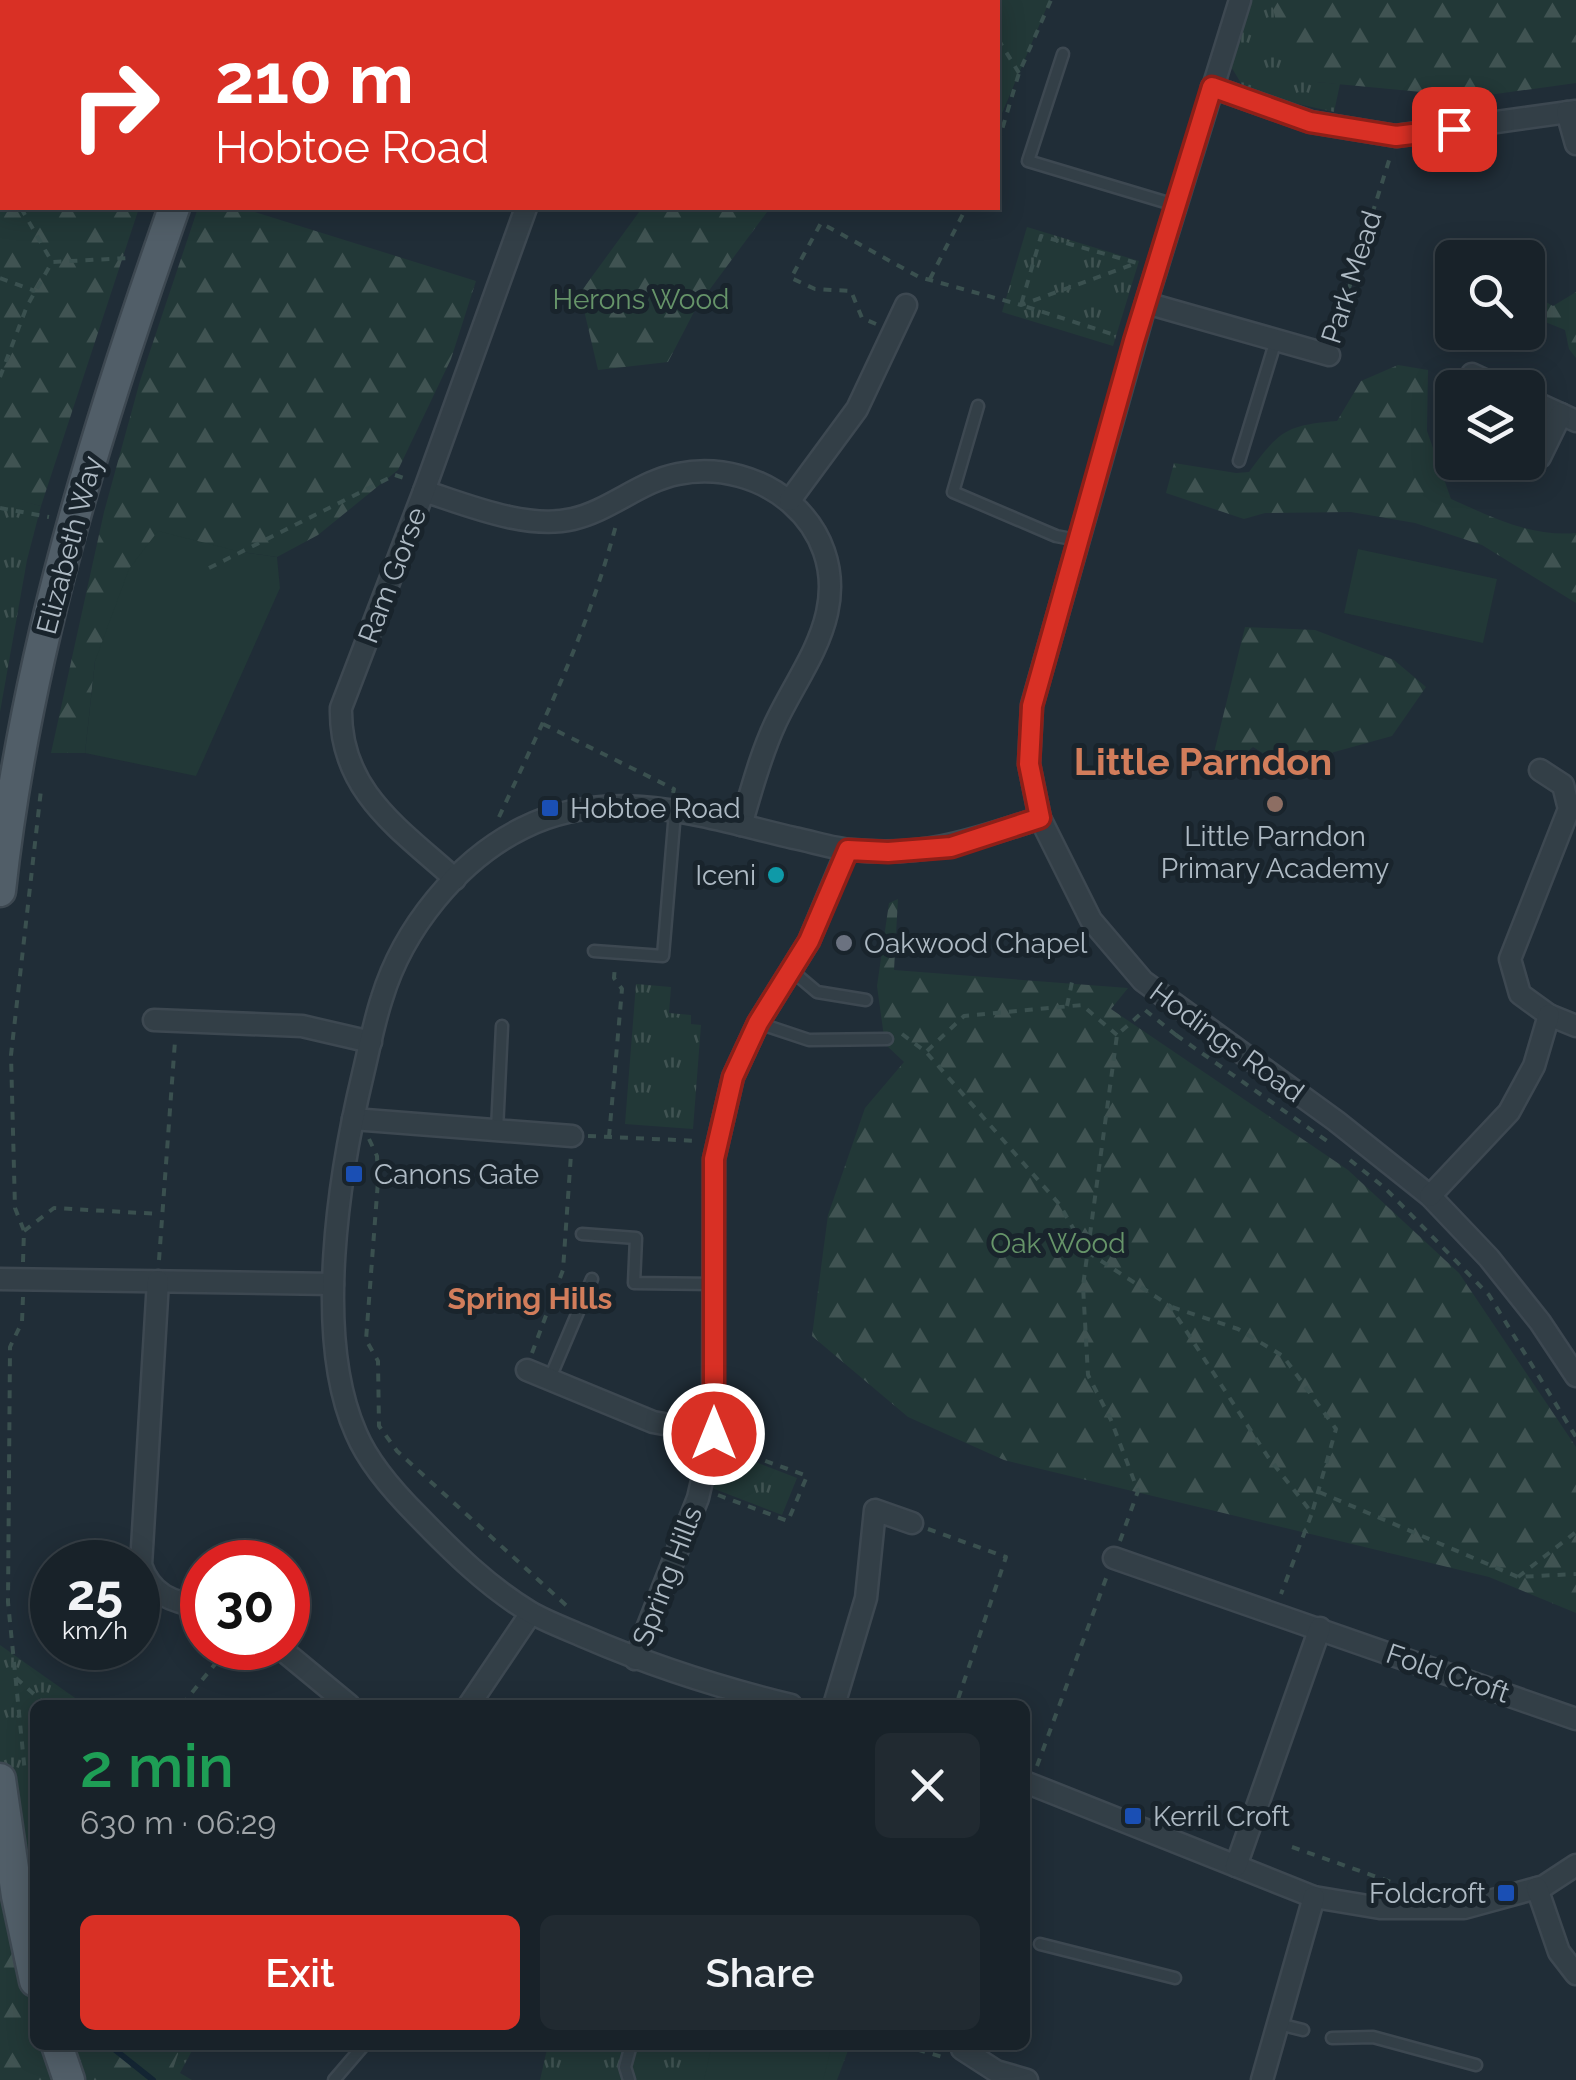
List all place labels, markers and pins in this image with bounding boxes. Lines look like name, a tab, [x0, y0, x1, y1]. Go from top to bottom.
pin	[1412, 87, 1497, 172]
place label: Hobtoe Road	[570, 792, 741, 825]
marker: Little Parndon Primary Academy	[1264, 793, 1286, 815]
marker: Hobtoe Road	[539, 797, 561, 819]
place label: Little Parndon Primary Academy	[1161, 820, 1389, 885]
place label: Iceni	[695, 859, 756, 892]
marker: Iceni	[765, 864, 787, 886]
place label: Oakwood Chapel	[864, 927, 1088, 960]
marker: Oakwood Chapel	[833, 932, 855, 954]
place label: Canons Gate	[374, 1158, 539, 1191]
marker: Canons Gate	[343, 1163, 365, 1185]
place label: Kerril Croft	[1153, 1800, 1290, 1833]
marker: Kerril Croft	[1122, 1805, 1144, 1827]
place label: Foldcroft	[1369, 1877, 1487, 1910]
marker: Foldcroft	[1495, 1882, 1517, 1904]

